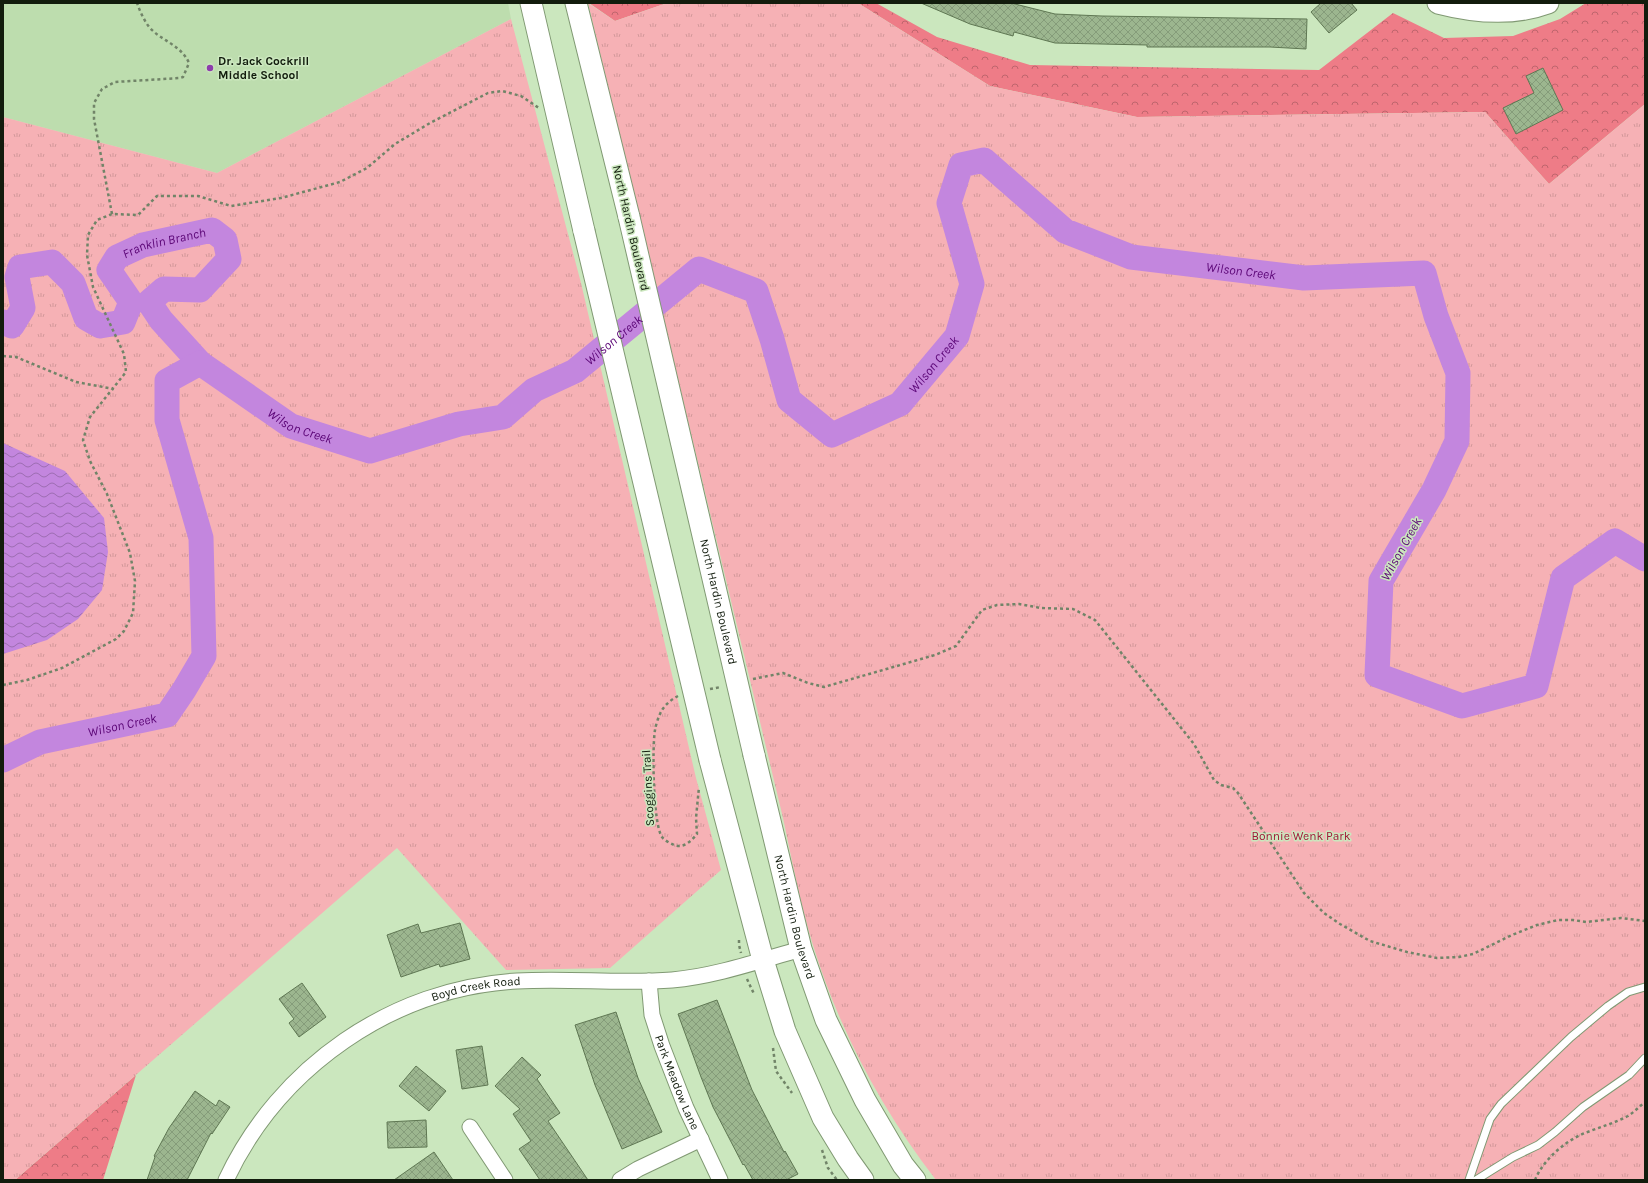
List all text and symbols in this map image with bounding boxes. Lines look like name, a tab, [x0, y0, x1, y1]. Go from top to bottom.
place label: Dr. Jack Cockrill Middle School	[218, 54, 309, 82]
marker: Dr. Jack Cockrill Middle School	[205, 63, 215, 73]
street label: North Hardin Boulevard	[610, 164, 652, 292]
water label: Franklin Branch	[120, 224, 207, 261]
water label: Wilson Creek	[1205, 259, 1277, 282]
water label: Wilson Creek	[581, 311, 645, 368]
water label: Wilson Creek	[905, 332, 962, 396]
water label: Wilson Creek	[265, 405, 335, 446]
water label: Wilson Creek	[1377, 514, 1425, 583]
street label: North Hardin Boulevard	[697, 538, 740, 666]
water label: Wilson Creek	[86, 710, 158, 739]
street label: Scoggins Trail	[639, 749, 657, 827]
park label: Bonnie Wenk Park	[1252, 829, 1351, 843]
street label: North Hardin Boulevard	[771, 853, 818, 981]
street label: Boyd Creek Road	[429, 974, 521, 1004]
street label: Park Meadow Lane	[652, 1033, 702, 1132]

